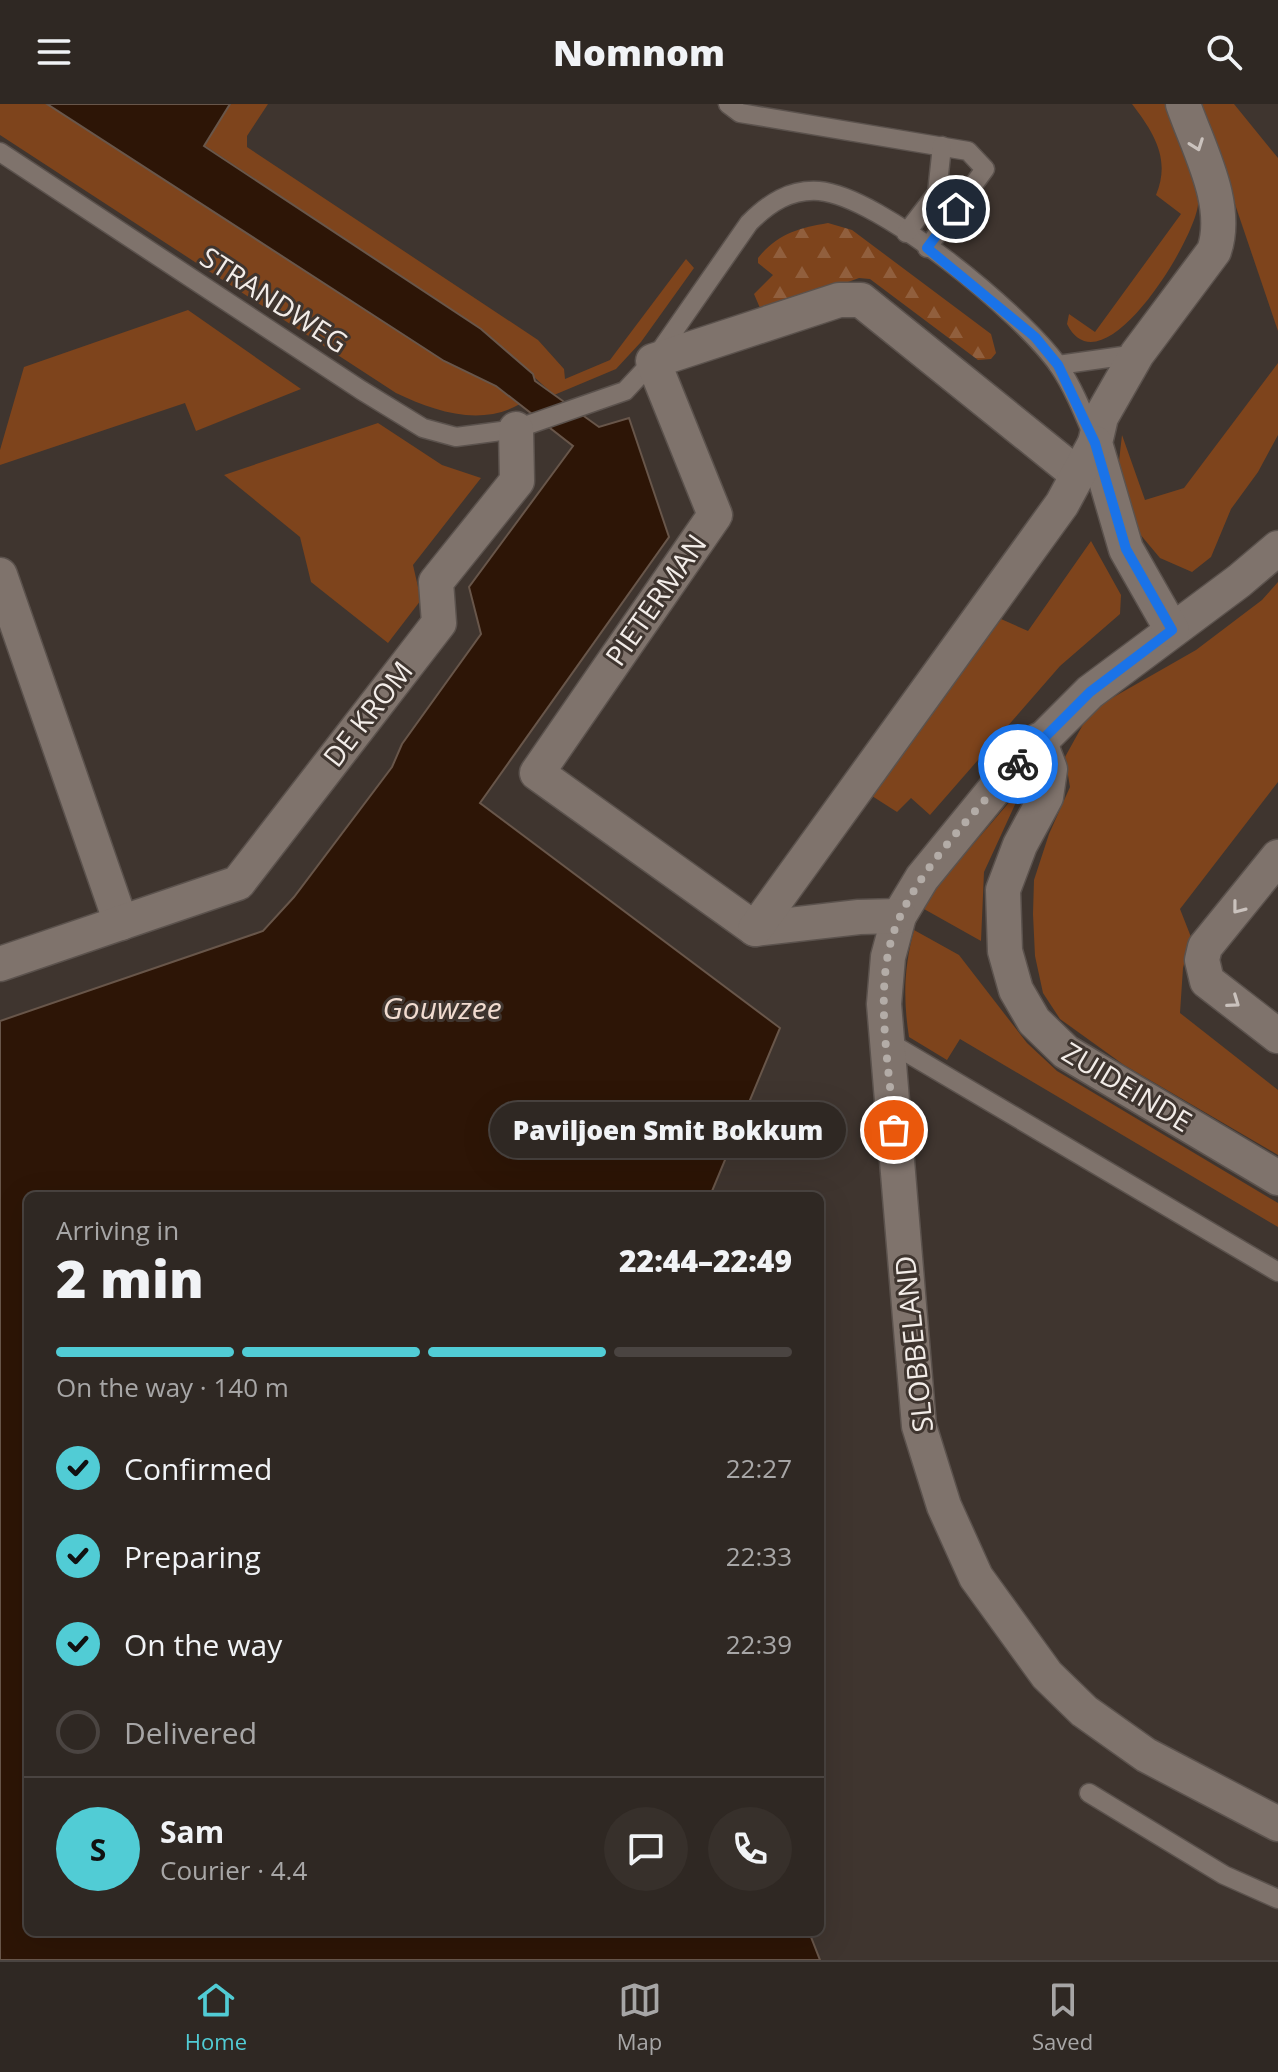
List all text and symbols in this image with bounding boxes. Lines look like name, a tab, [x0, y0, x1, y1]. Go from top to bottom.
text: Nomnom	[553, 28, 725, 77]
icon: menu	[32, 30, 76, 74]
icon: search	[1202, 30, 1246, 74]
one-way arrow	[1188, 138, 1204, 152]
pin	[922, 175, 990, 243]
icon: home	[934, 187, 978, 231]
street label: STRANDWEG	[193, 237, 356, 361]
street label: PIETERMAN	[596, 526, 714, 673]
street label: DE KROM	[314, 653, 421, 774]
courier	[978, 724, 1058, 804]
icon: bike	[996, 742, 1040, 786]
one-way arrow	[1233, 899, 1248, 913]
water label: Gouwzee	[382, 987, 502, 1028]
one-way arrow	[1225, 992, 1239, 1007]
street label: ZUIDEINDE	[1056, 1033, 1199, 1140]
pin	[860, 1096, 928, 1164]
callout: Paviljoen Smit Bokkum	[490, 1102, 846, 1158]
icon: bag	[872, 1108, 916, 1152]
text: Paviljoen Smit Bokkum	[513, 1112, 823, 1148]
text: Arriving in	[56, 1212, 179, 1248]
text: 22:44–22:49	[619, 1240, 792, 1281]
text: 2 min	[56, 1242, 204, 1313]
street label: SLOBBELAND	[885, 1254, 941, 1434]
text: On the way · 140 m	[56, 1369, 289, 1405]
icon: check	[56, 1446, 100, 1490]
text: Confirmed	[124, 1448, 272, 1489]
text: 22:27	[726, 1450, 792, 1486]
icon: check	[56, 1534, 100, 1578]
text: Preparing	[124, 1536, 261, 1577]
text: 22:33	[726, 1538, 792, 1574]
icon: check	[56, 1622, 100, 1666]
text: On the way	[124, 1624, 282, 1665]
text: 22:39	[726, 1626, 792, 1662]
text: Delivered	[124, 1712, 257, 1753]
button: chat	[604, 1807, 688, 1891]
button: phone	[708, 1807, 792, 1891]
text: Sam	[160, 1811, 224, 1852]
text: S	[90, 1829, 106, 1870]
text: Courier · 4.4	[160, 1852, 307, 1888]
tab: Home	[185, 1978, 247, 2056]
tab: Map	[617, 1978, 662, 2056]
tab: Saved	[1032, 1978, 1093, 2056]

